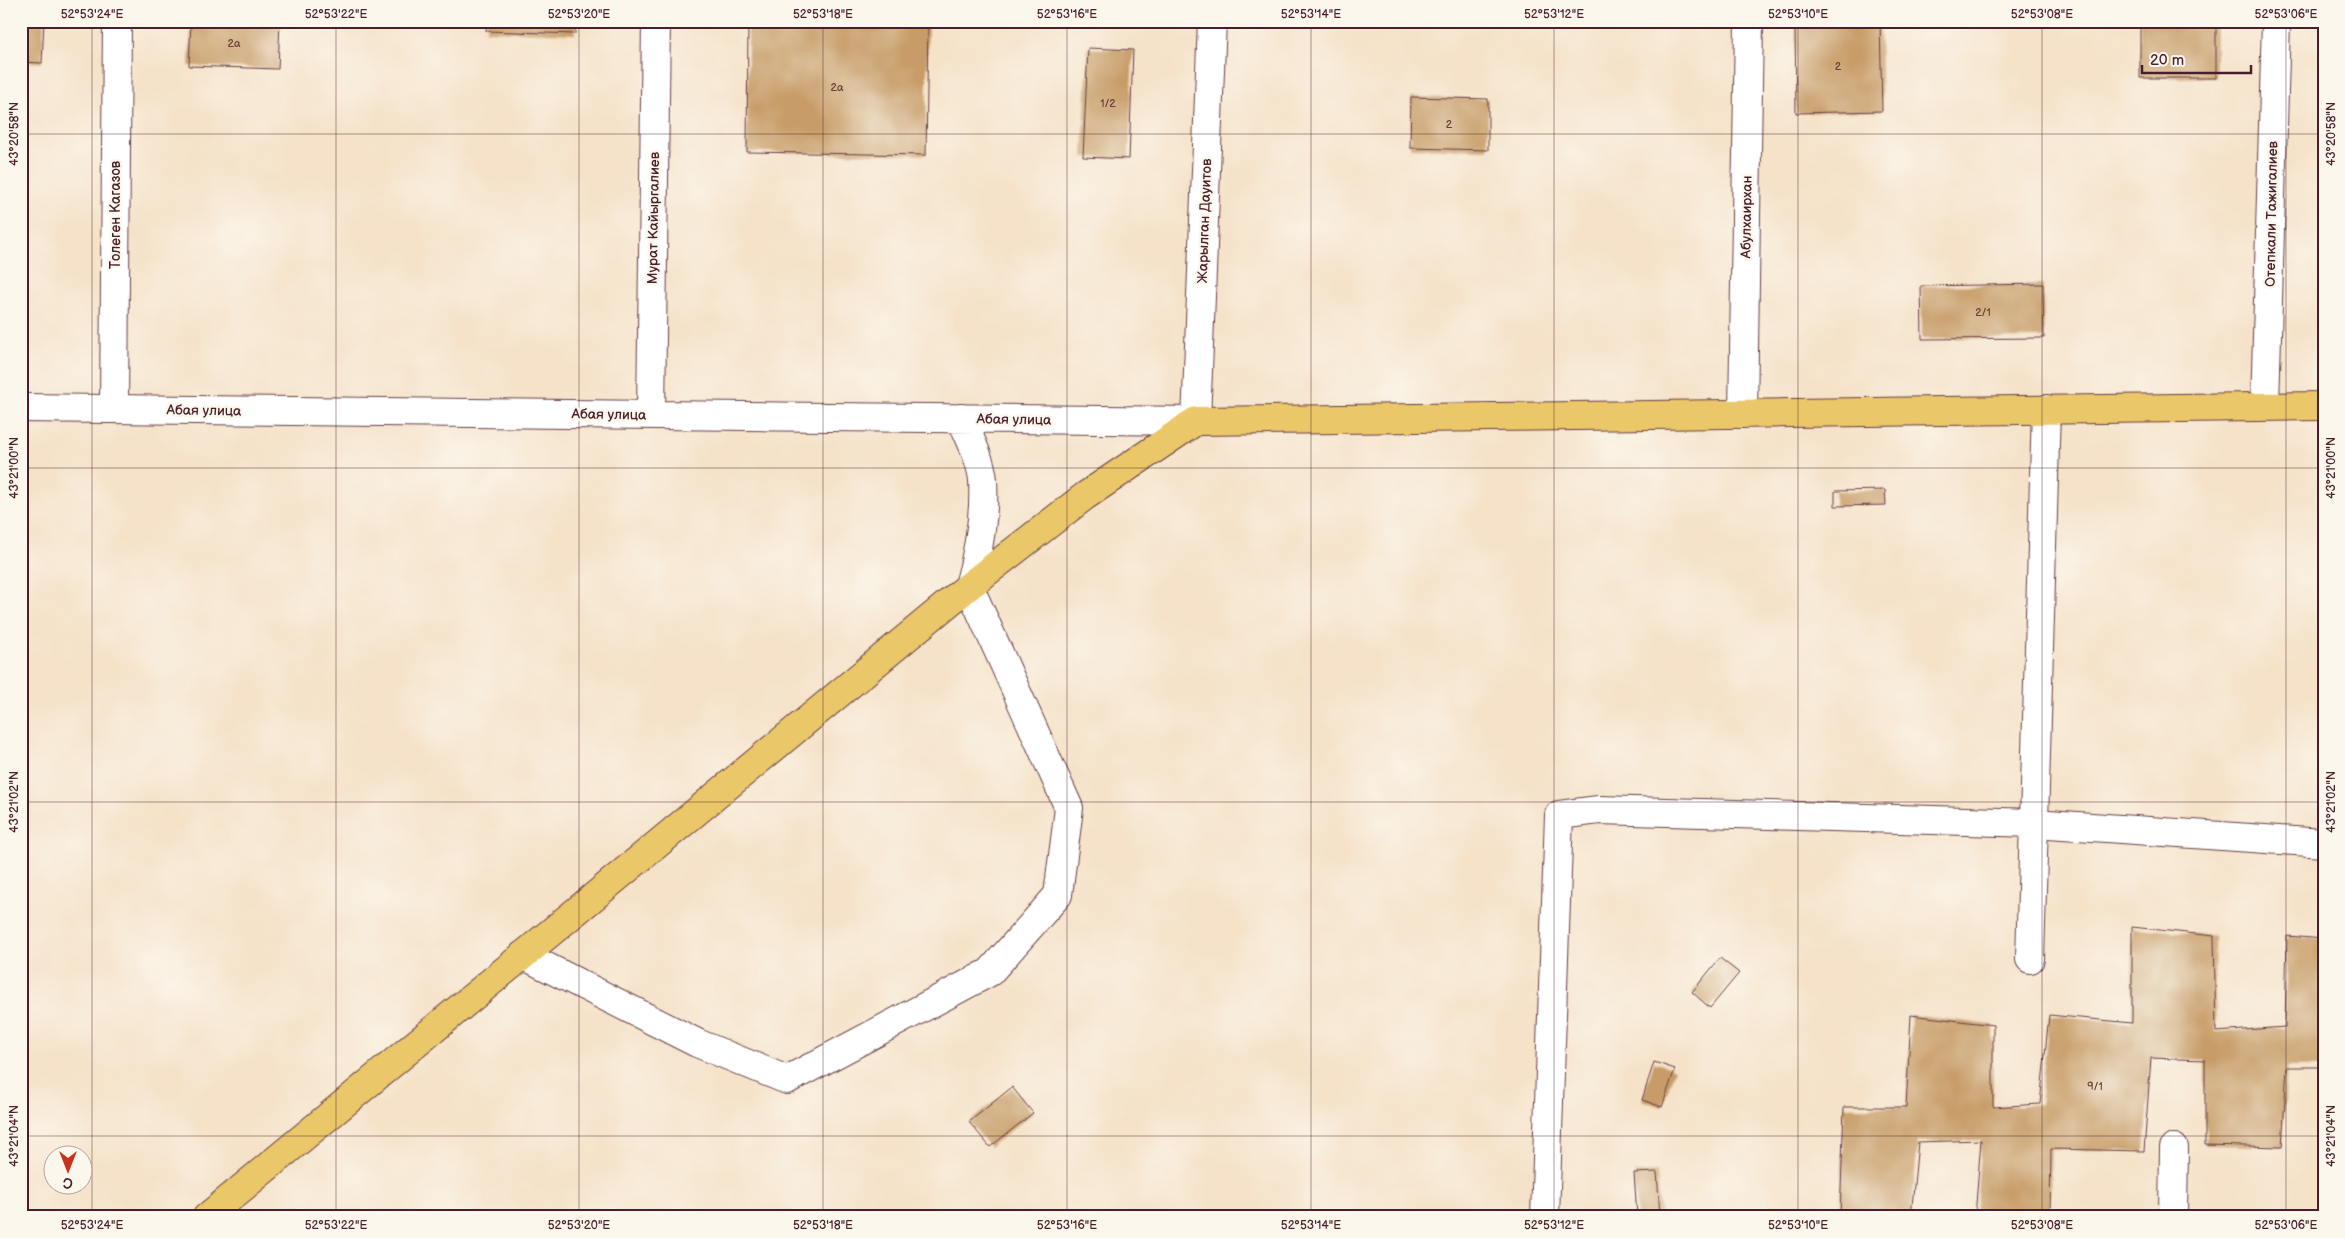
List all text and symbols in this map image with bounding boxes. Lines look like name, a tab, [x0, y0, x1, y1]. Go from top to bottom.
text: 52°53'24"E	[61, 7, 123, 22]
text: 52°53'22"E	[305, 7, 367, 22]
text: 52°53'20"E	[548, 7, 610, 22]
text: 52°53'18"E	[793, 7, 853, 22]
text: 52°53'16"E	[1037, 7, 1097, 22]
text: 52°53'14"E	[1281, 7, 1341, 22]
text: 52°53'12"E	[1524, 7, 1584, 22]
text: 52°53'10"E	[1768, 7, 1828, 22]
text: 52°53'08"E	[2011, 7, 2073, 22]
text: 52°53'06"E	[2255, 7, 2317, 22]
house number: 2а	[228, 37, 241, 50]
scale bar	[2142, 42, 2251, 74]
text: 20 m	[2150, 51, 2184, 70]
house number: 2	[1835, 60, 1842, 73]
house number: 2а	[831, 81, 844, 94]
house number: 1/2	[1100, 97, 1116, 110]
text: 43°20'58"N	[7, 102, 22, 166]
text: 43°20'58"N	[2324, 102, 2339, 166]
house number: 2	[1446, 118, 1453, 131]
street label: Отепкали Тажигалиев	[2262, 140, 2281, 287]
street label: Мурат Кайыргалиев	[644, 151, 663, 284]
street label: Жарылган Дауитов	[1194, 158, 1215, 284]
street label: Толеген Кагазов	[107, 160, 124, 269]
street label: Абулхаирхан	[1737, 175, 1756, 260]
house number: 2/1	[1975, 306, 1991, 319]
street label: Абая улица	[165, 401, 242, 420]
street label: Абая улица	[570, 405, 647, 424]
street label: Абая улица	[975, 410, 1052, 429]
text: 43°21'00"N	[7, 437, 22, 499]
text: 43°21'00"N	[2324, 437, 2339, 499]
text: 43°21'02"N	[7, 771, 22, 833]
text: 43°21'02"N	[2324, 771, 2339, 833]
house number: 9/1	[2087, 1080, 2103, 1093]
text: 43°21'04"N	[7, 1105, 22, 1167]
text: 43°21'04"N	[2324, 1105, 2339, 1167]
north arrow	[42, 1146, 92, 1196]
text: С	[63, 1174, 73, 1191]
text: 52°53'24"E	[61, 1218, 123, 1233]
text: 52°53'22"E	[305, 1218, 367, 1233]
text: 52°53'20"E	[548, 1218, 610, 1233]
text: 52°53'18"E	[793, 1218, 853, 1233]
text: 52°53'16"E	[1037, 1218, 1097, 1233]
text: 52°53'14"E	[1281, 1218, 1341, 1233]
text: 52°53'12"E	[1524, 1218, 1584, 1233]
text: 52°53'10"E	[1768, 1218, 1828, 1233]
text: 52°53'08"E	[2011, 1218, 2073, 1233]
text: 52°53'06"E	[2255, 1218, 2317, 1233]

